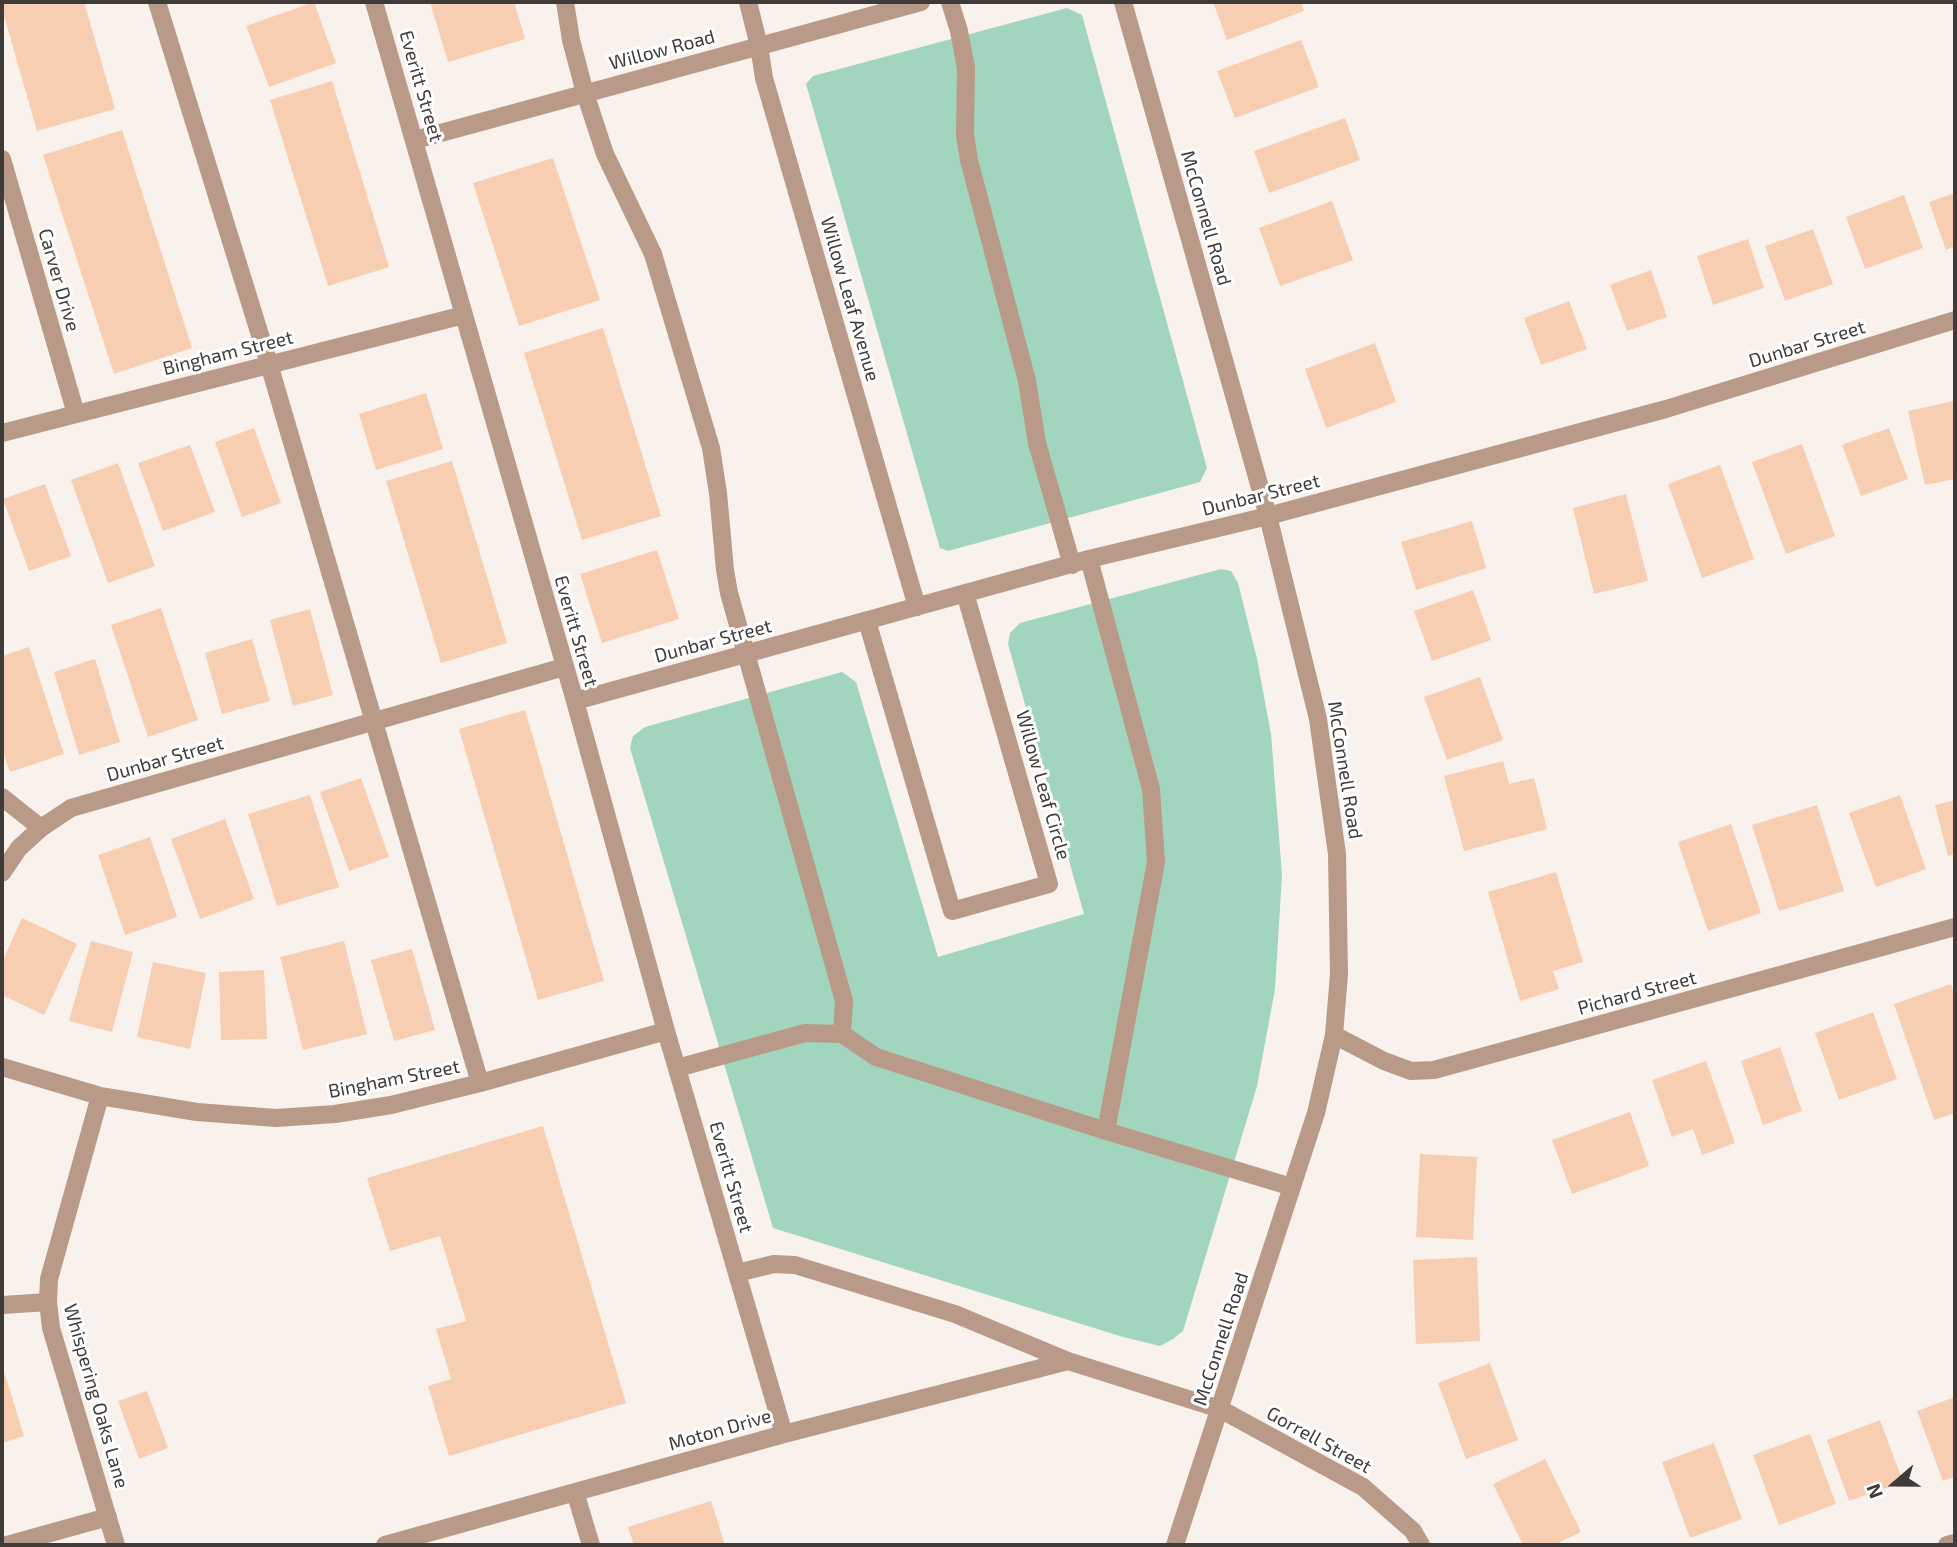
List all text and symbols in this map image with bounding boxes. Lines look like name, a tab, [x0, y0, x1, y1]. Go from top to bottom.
street label: Willow Road	[607, 25, 717, 75]
street label: Everitt Street	[394, 28, 448, 144]
street label: McConnell Road	[1176, 148, 1236, 288]
street label: Willow Leaf Avenue	[816, 214, 884, 384]
street label: Carver Drive	[33, 226, 85, 334]
street label: Dunbar Street	[1746, 315, 1868, 373]
street label: Bingham Street	[161, 326, 295, 380]
street label: Dunbar Street	[1200, 469, 1322, 521]
street label: Everitt Street	[549, 573, 603, 689]
street label: Dunbar Street	[652, 614, 774, 668]
street label: McConnell Road	[1323, 700, 1367, 840]
street label: Willow Leaf Circle	[1011, 708, 1075, 862]
street label: Dunbar Street	[104, 731, 226, 787]
street label: Pichard Street	[1575, 966, 1699, 1020]
street label: Bingham Street	[326, 1055, 462, 1103]
street label: Everitt Street	[704, 1119, 758, 1235]
street label: McConnell Road	[1189, 1269, 1253, 1409]
street label: Whispering Oaks Lane	[59, 1301, 133, 1491]
street label: Gorrell Street	[1263, 1402, 1375, 1478]
street label: Moton Drive	[666, 1404, 774, 1456]
north arrow	[1859, 1449, 1929, 1519]
text: N	[1861, 1481, 1887, 1502]

